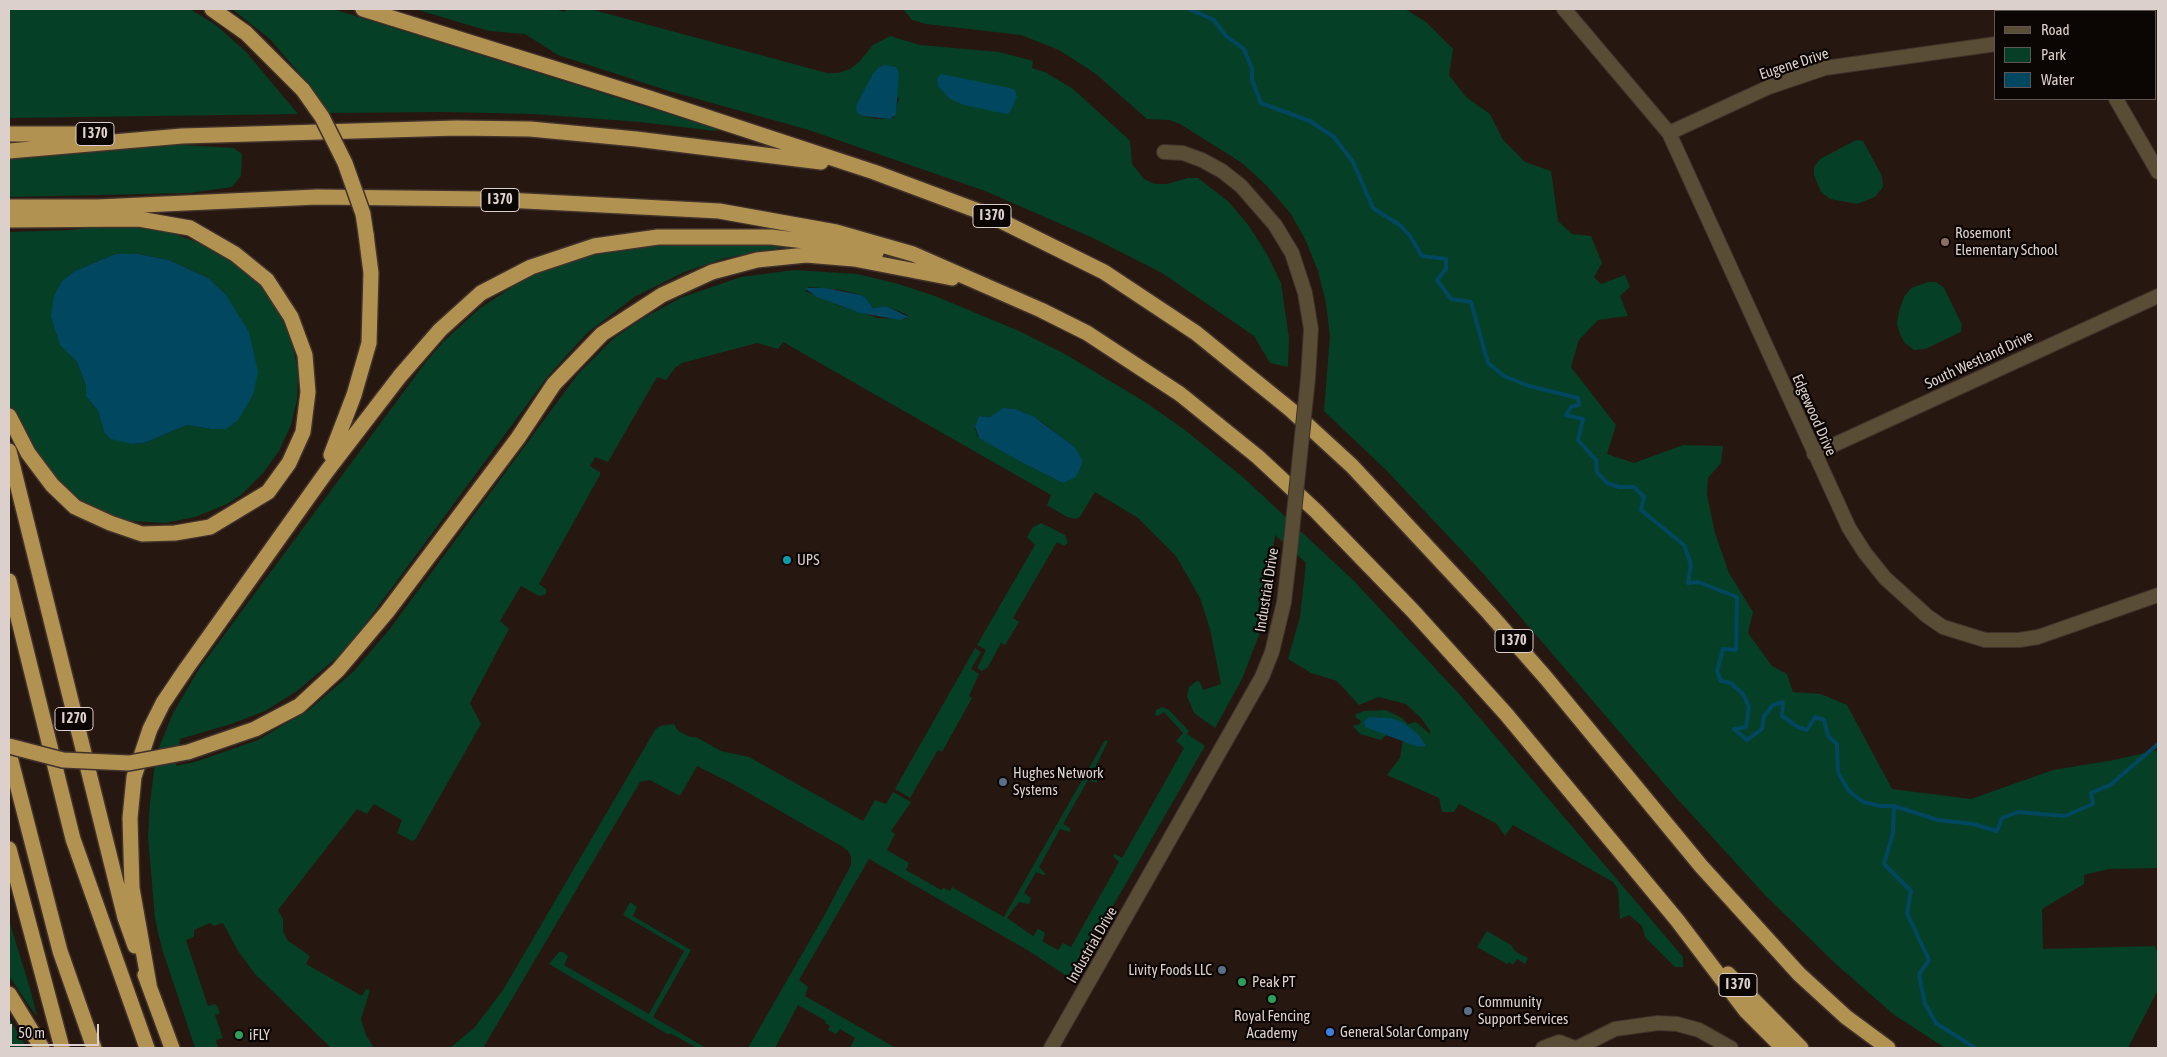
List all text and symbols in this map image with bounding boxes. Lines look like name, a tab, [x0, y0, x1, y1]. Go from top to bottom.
legend	[1994, 10, 2157, 100]
text: Road	[2041, 21, 2070, 38]
street label: Eugene Drive	[1757, 44, 1831, 84]
text: Park	[2041, 46, 2066, 63]
text: Water	[2041, 71, 2074, 88]
road number: I 370	[76, 122, 114, 146]
road number: I 370	[481, 188, 519, 212]
road number: I 370	[973, 205, 1011, 228]
place label: Rosemont Elementary School	[1955, 224, 2058, 259]
marker: Rosemont Elementary School	[1939, 236, 1951, 248]
street label: South Westland Drive	[1922, 327, 2036, 393]
street label: Edgewood Drive	[1788, 371, 1840, 459]
street label: Industrial Drive	[1251, 547, 1283, 633]
place label: UPS	[797, 551, 819, 569]
marker: UPS	[781, 554, 793, 566]
road number: I 370	[1495, 630, 1533, 652]
road number: I 270	[55, 708, 93, 731]
place label: Hughes Network Systems	[1013, 764, 1104, 799]
marker: Hughes Network Systems	[997, 776, 1009, 788]
street label: Industrial Drive	[1063, 904, 1121, 986]
place label: Livity Foods LLC	[1128, 961, 1212, 979]
marker: Livity Foods LLC	[1216, 964, 1228, 976]
place label: Peak PT	[1252, 973, 1296, 991]
road number: I 370	[1719, 974, 1757, 996]
marker: Peak PT	[1236, 976, 1248, 988]
marker: Royal Fencing Academy	[1266, 993, 1278, 1005]
place label: Community Support Services	[1478, 993, 1568, 1028]
marker: Community Support Services	[1462, 1005, 1474, 1017]
place label: Royal Fencing Academy	[1234, 1007, 1310, 1042]
scale bar	[12, 1014, 101, 1046]
place label: General Solar Company	[1340, 1023, 1469, 1041]
text: 50 m	[18, 1024, 45, 1041]
place label: iFLY	[249, 1026, 270, 1044]
marker: General Solar Company	[1324, 1026, 1336, 1038]
marker: iFLY	[233, 1029, 245, 1041]

